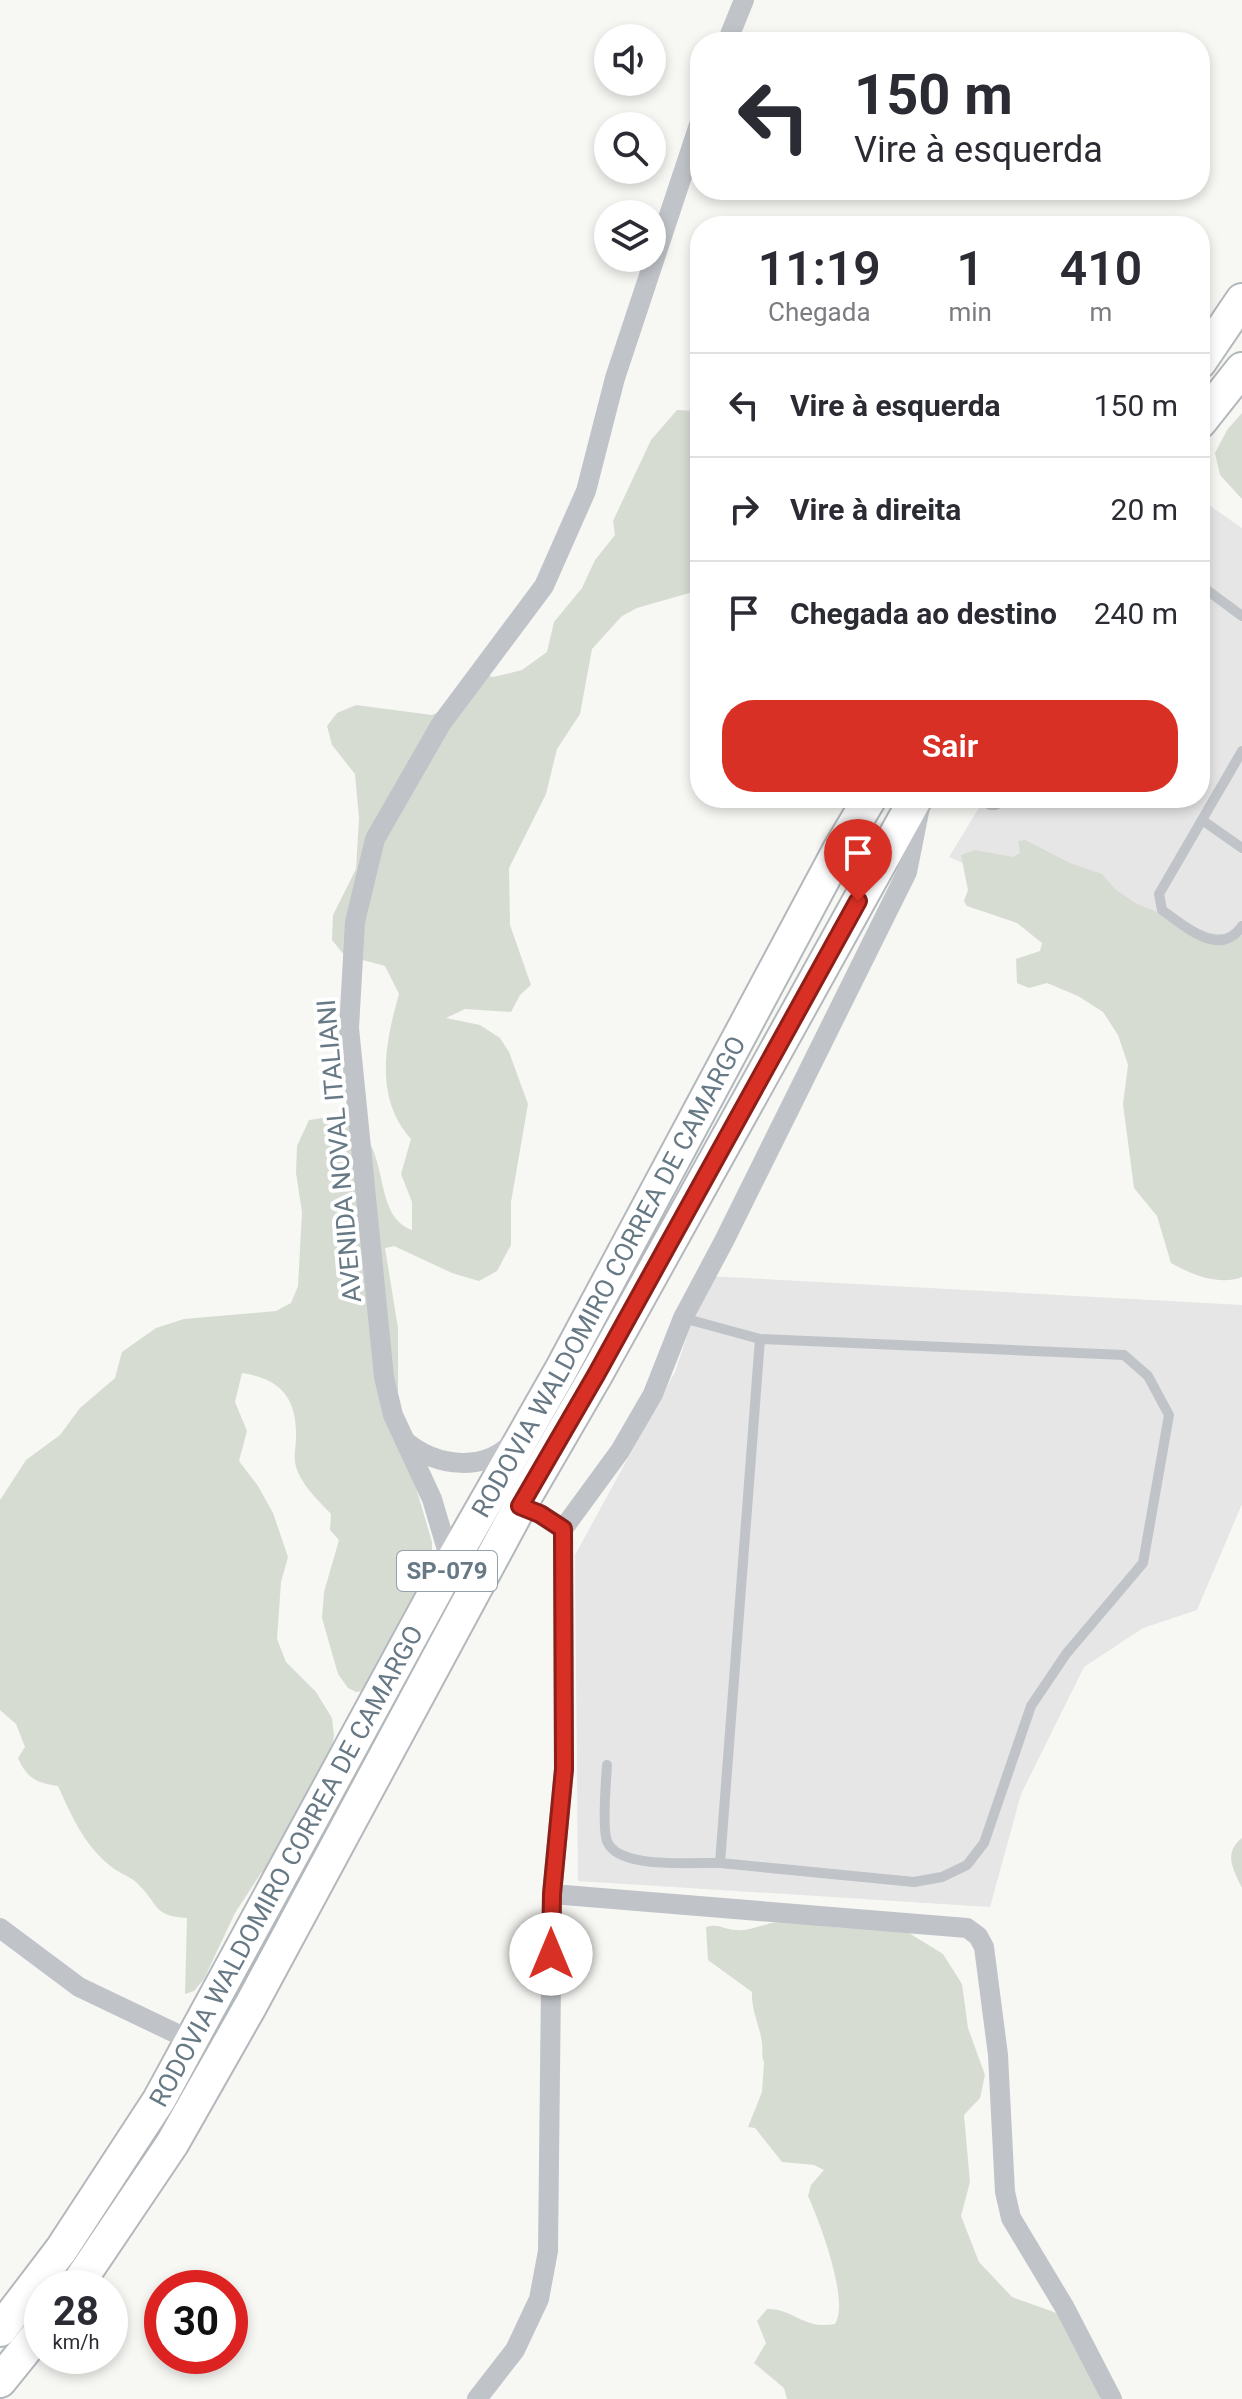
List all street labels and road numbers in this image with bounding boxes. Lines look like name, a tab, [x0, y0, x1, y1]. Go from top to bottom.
street label: AVENIDA NOVAL ITALIANI	[311, 998, 367, 1304]
street label: RODOVIA WALDOMIRO CORREA DE CAMARGO	[465, 1031, 752, 1522]
road number: SP-079	[397, 1551, 497, 1591]
street label: RODOVIA WALDOMIRO CORREA DE CAMARGO	[143, 1620, 429, 2112]

